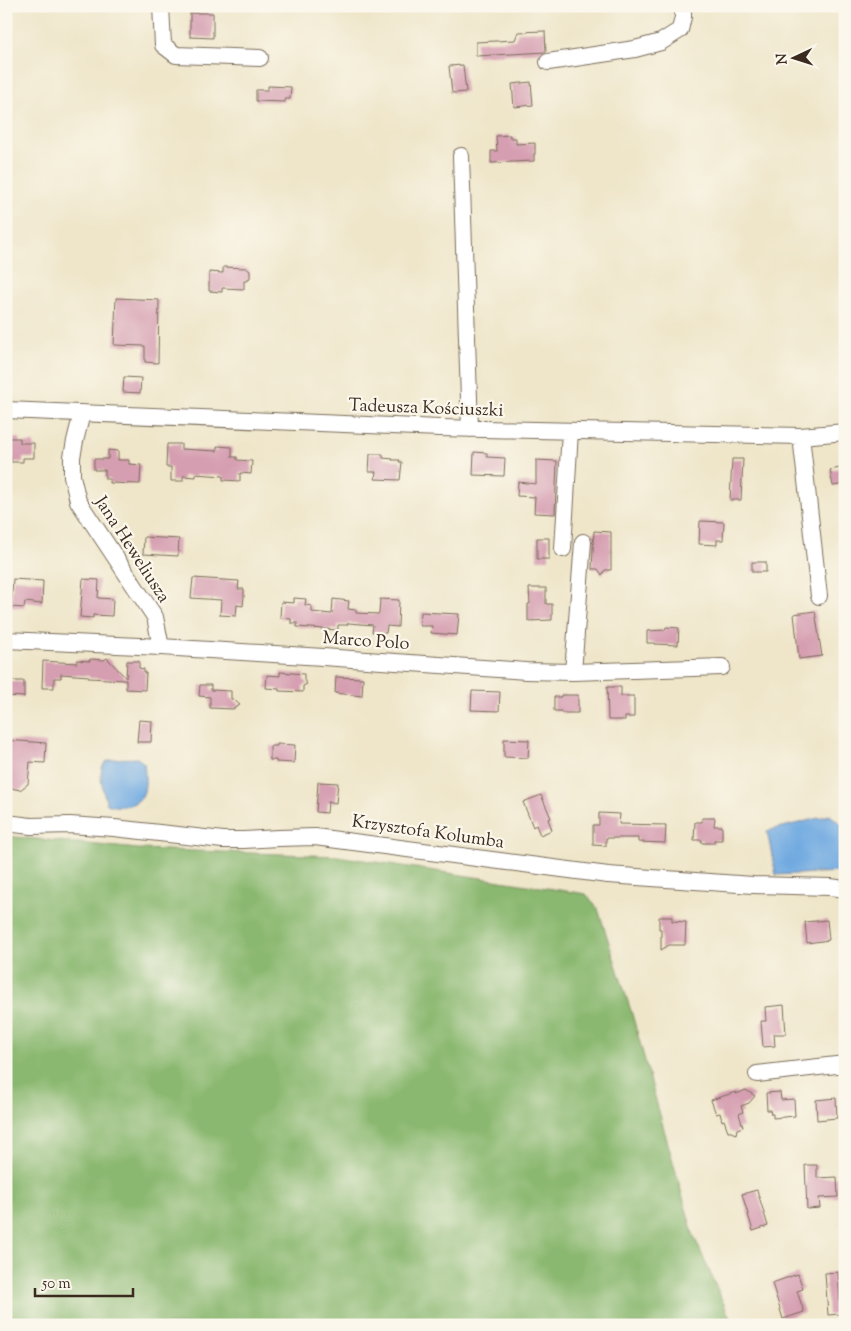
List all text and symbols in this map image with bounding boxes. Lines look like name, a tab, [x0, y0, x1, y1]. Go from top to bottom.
north arrow	[768, 32, 818, 82]
text: N	[773, 52, 793, 65]
street label: Tadeusza Kościuszki	[348, 393, 504, 425]
street label: Jana Heweliusza	[87, 491, 176, 609]
street label: Marco Polo	[322, 626, 410, 658]
street label: Krzysztofa Kolumba	[350, 809, 506, 857]
scale bar	[35, 1266, 132, 1298]
text: 50 m	[41, 1274, 71, 1295]

